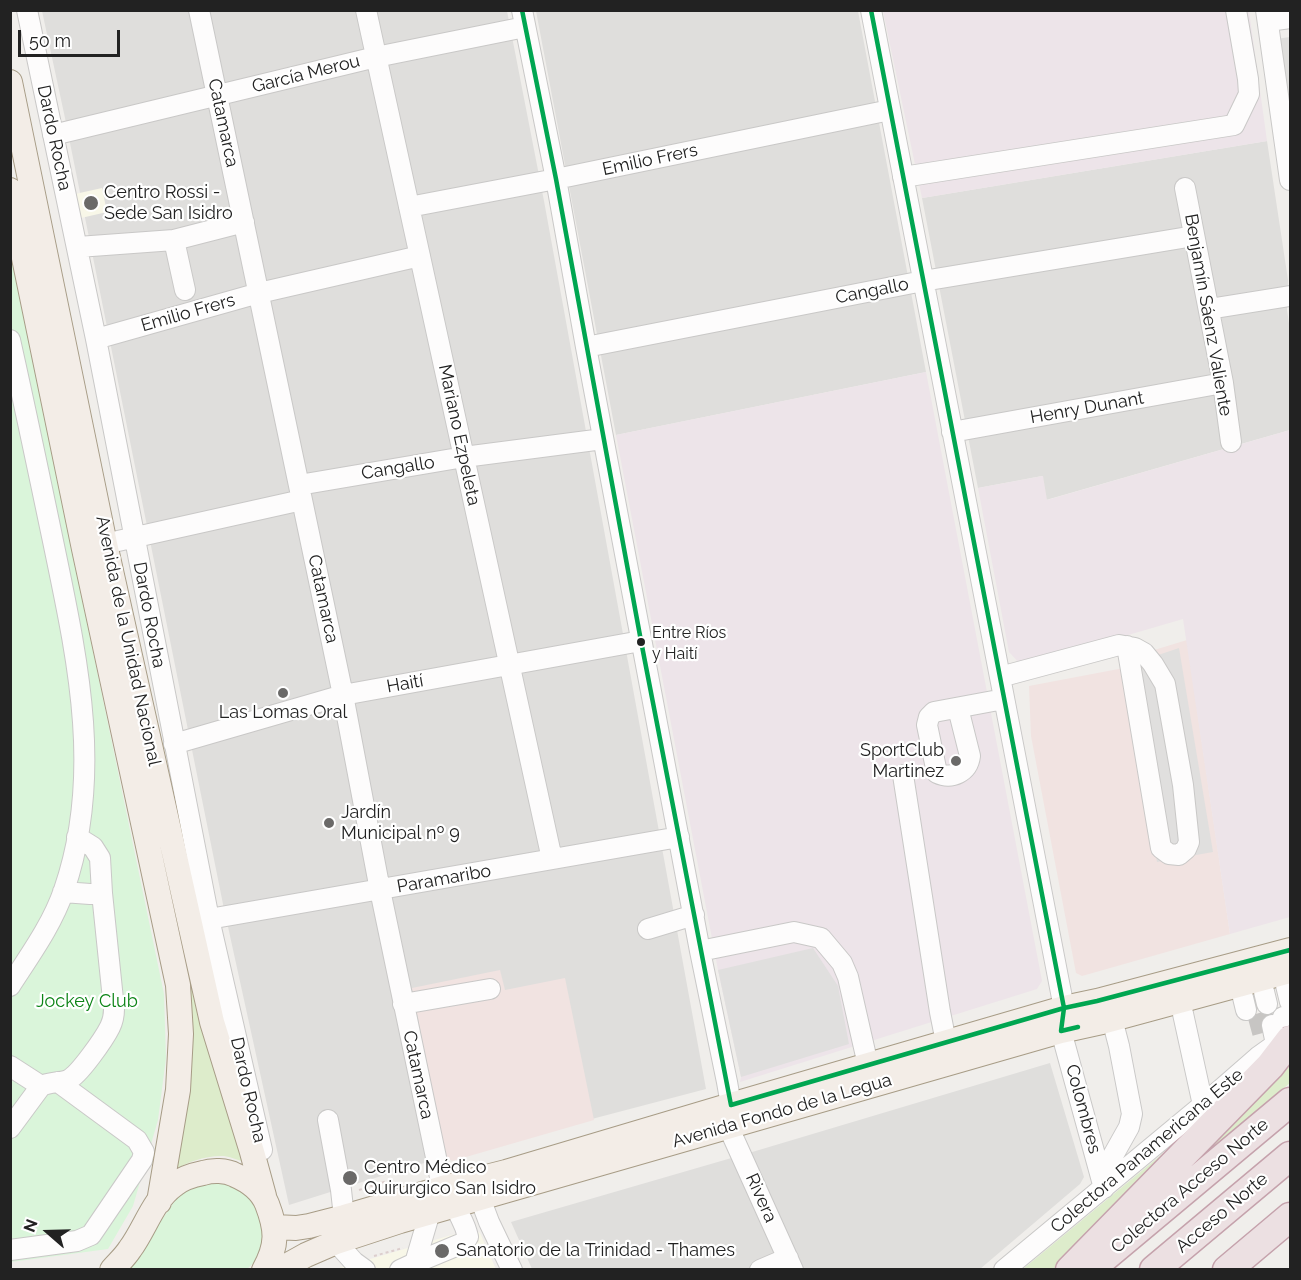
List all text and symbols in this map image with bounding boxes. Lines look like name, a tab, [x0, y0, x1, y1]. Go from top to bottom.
scale bar	[21, 18, 123, 56]
text: 50 m	[29, 30, 71, 51]
street label: García Merou	[250, 50, 362, 98]
street label: Catamarca	[203, 77, 243, 169]
street label: Dardo Rocha	[32, 83, 76, 193]
street label: Emilio Frers	[600, 139, 700, 181]
place label: Centro Rossi - Sede San Isidro	[104, 182, 233, 224]
marker: Centro Rossi - Sede San Isidro	[82, 194, 100, 212]
street label: Benjamín Sáenz Valiente	[1180, 212, 1236, 418]
street label: Cangallo	[834, 273, 910, 309]
street label: Emilio Frers	[138, 289, 238, 337]
street label: Mariano Ezpeleta	[433, 362, 485, 508]
street label: Henry Dunant	[1028, 387, 1146, 429]
street label: Cangallo	[360, 452, 436, 484]
street label: Avenida de la Unidad Nacional	[91, 514, 165, 768]
street label: Catamarca	[303, 553, 343, 645]
street label: Dardo Rocha	[128, 560, 170, 670]
place label: Entre Ríos y Haití	[652, 623, 726, 661]
marker: Entre Ríos y Haití	[635, 636, 647, 648]
street label: Haití	[385, 670, 425, 698]
marker: Las Lomas Oral	[276, 686, 290, 700]
place label: Las Lomas Oral	[219, 702, 347, 724]
place label: SportClub Martinez	[860, 740, 944, 783]
marker: SportClub Martinez	[949, 754, 963, 768]
place label: Jardín Municipal nº 9	[341, 802, 460, 844]
marker: Jardín Municipal nº 9	[322, 816, 336, 830]
street label: Paramaribo	[395, 860, 493, 898]
park label: Jockey Club	[36, 991, 138, 1013]
street label: Catamarca	[398, 1029, 438, 1121]
street label: Dardo Rocha	[225, 1035, 271, 1145]
street label: Colombres	[1061, 1062, 1105, 1156]
street label: Colectora Panamericana Este	[1046, 1064, 1248, 1238]
street label: Avenida Fondo de la Legua	[670, 1069, 894, 1153]
street label: Colectora Acceso Norte	[1107, 1114, 1273, 1258]
place label: Centro Médico Quirurgico San Isidro	[364, 1157, 536, 1200]
street label: Acceso Norte	[1172, 1168, 1272, 1258]
marker: Centro Médico Quirurgico San Isidro	[341, 1169, 359, 1187]
street label: Rivera	[741, 1170, 781, 1226]
north arrow	[18, 1202, 78, 1262]
text: N	[20, 1217, 42, 1235]
place label: Sanatorio de la Trinidad - Thames	[456, 1240, 735, 1262]
marker: Sanatorio de la Trinidad - Thames	[433, 1242, 451, 1260]

